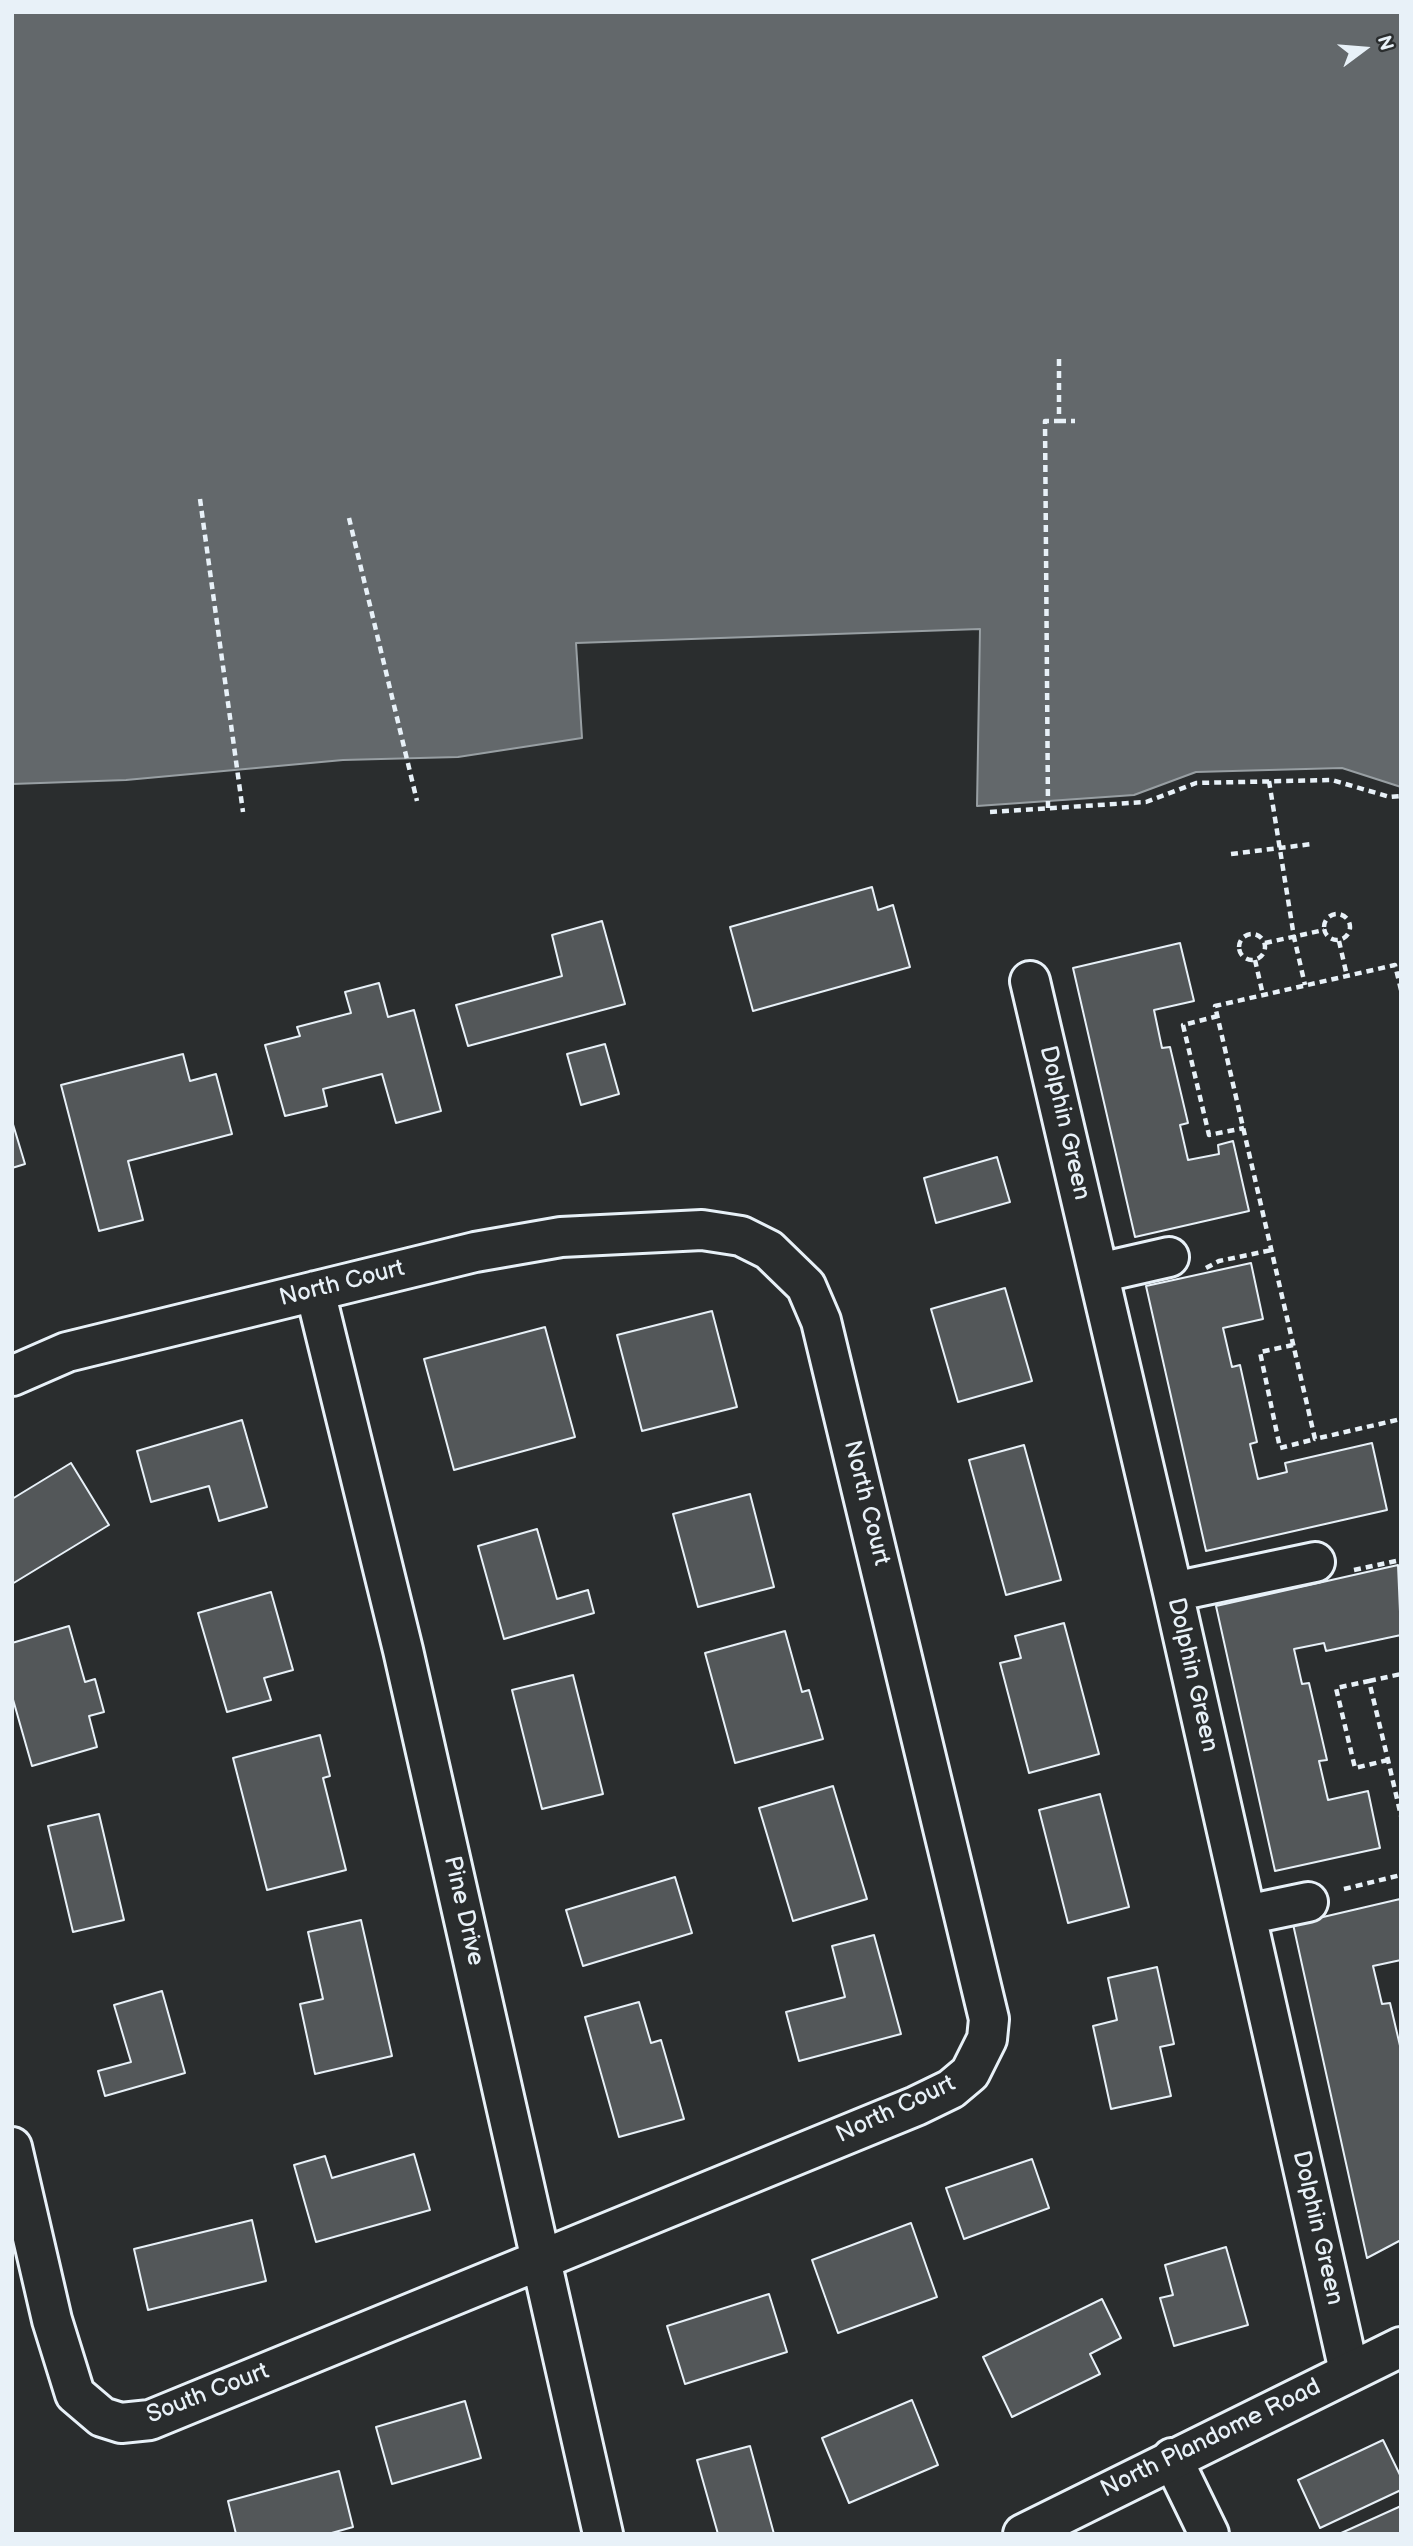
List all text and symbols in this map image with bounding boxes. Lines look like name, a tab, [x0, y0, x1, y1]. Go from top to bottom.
north arrow	[1329, 14, 1399, 84]
text: N	[1372, 33, 1398, 53]
street label: Dolphin Green	[1032, 1043, 1096, 1203]
street label: North Court	[276, 1255, 408, 1313]
street label: North Court	[837, 1437, 895, 1569]
street label: Dolphin Green	[1160, 1595, 1224, 1755]
street label: Pine Drive	[436, 1853, 490, 1969]
street label: North Court	[832, 2070, 960, 2150]
street label: Dolphin Green	[1285, 2148, 1349, 2308]
street label: South Court	[143, 2358, 273, 2430]
street label: North Plandome Road	[1096, 2373, 1326, 2505]

